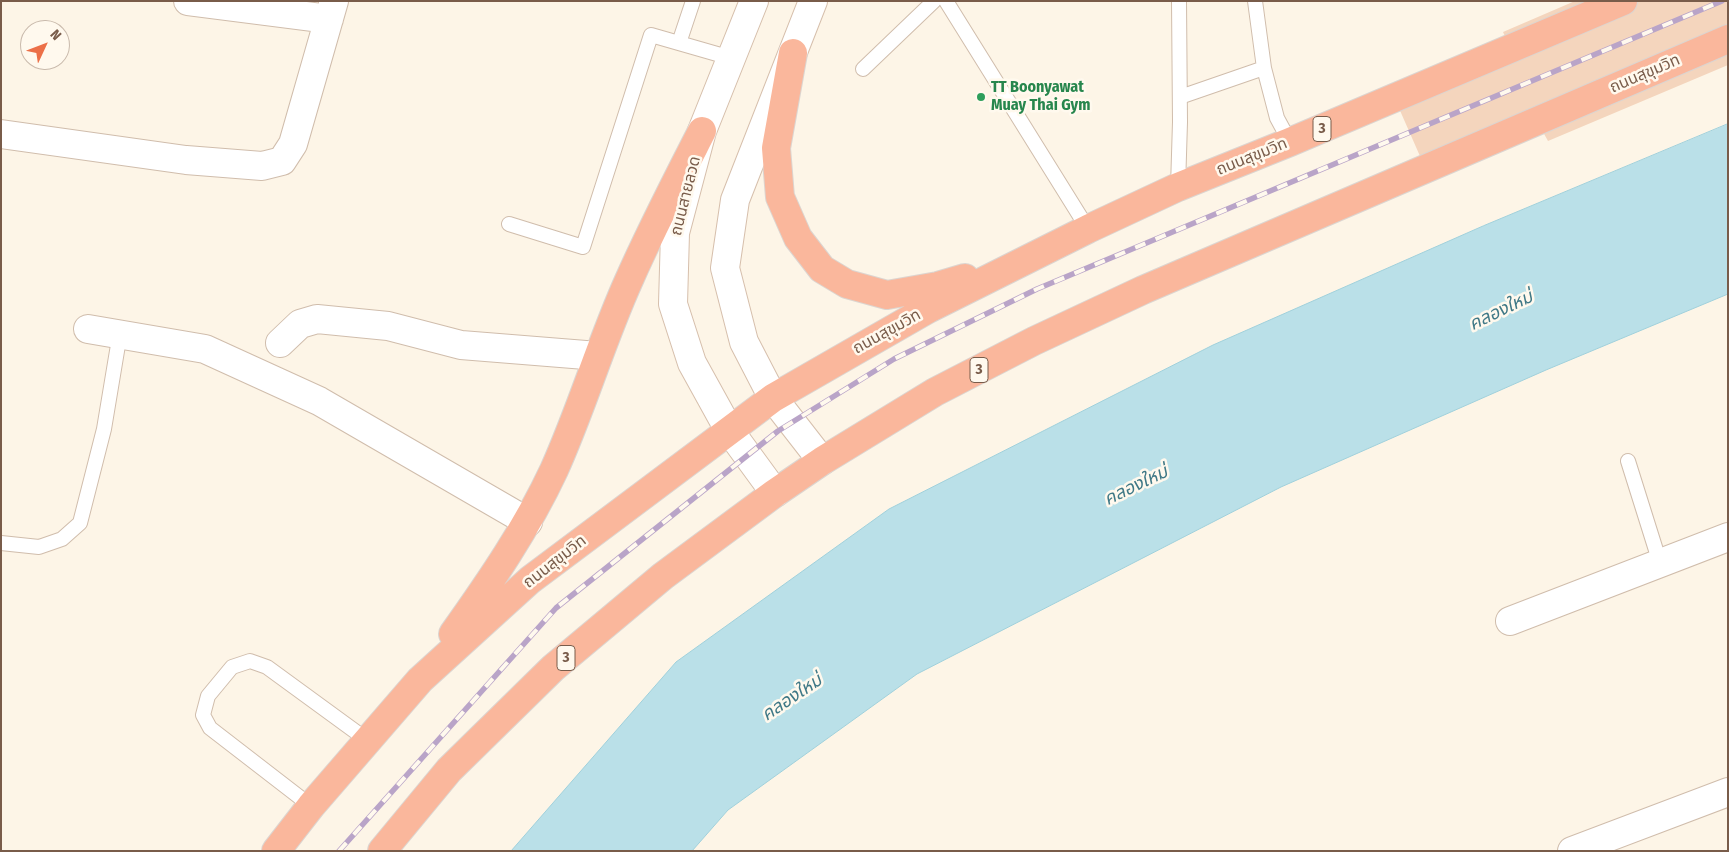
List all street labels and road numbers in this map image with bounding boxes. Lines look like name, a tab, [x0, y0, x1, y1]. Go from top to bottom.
street label: ถนนสุขุมวิท	[1607, 51, 1683, 97]
road number: 3	[1313, 116, 1331, 142]
street label: ถนนสุขุมวิท	[1214, 134, 1290, 180]
street label: ถนนสายลวด	[667, 154, 705, 238]
street label: ถนนสุขุมวิท	[850, 306, 924, 358]
road number: 3	[970, 358, 988, 382]
street label: ถนนสุขุมวิท	[520, 531, 590, 593]
road number: 3	[557, 646, 575, 670]

